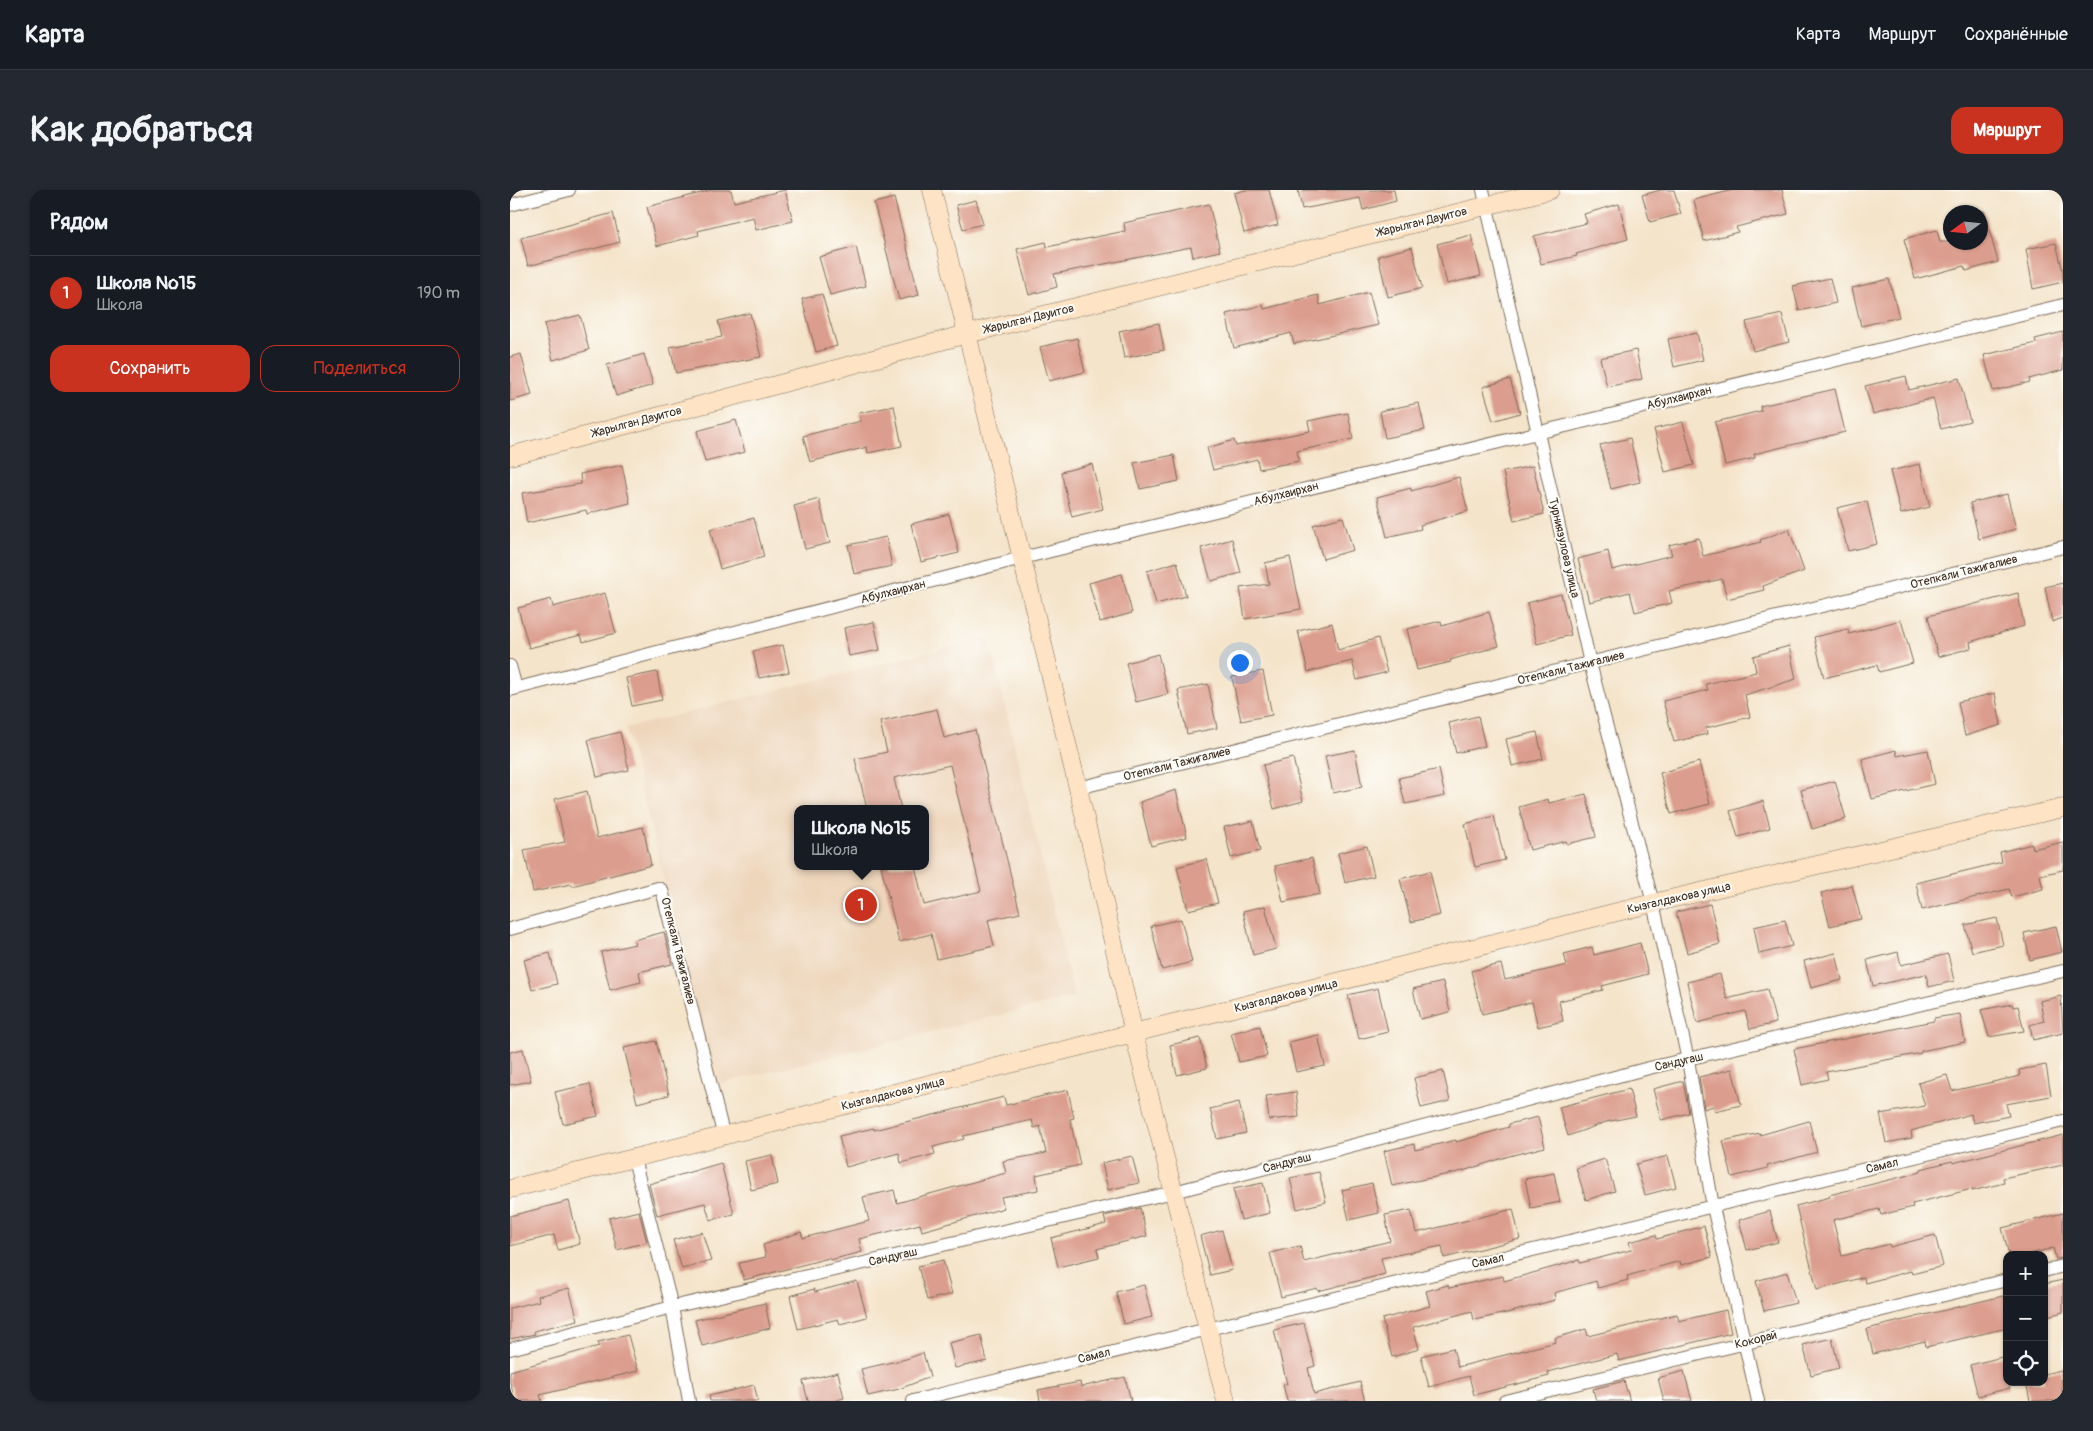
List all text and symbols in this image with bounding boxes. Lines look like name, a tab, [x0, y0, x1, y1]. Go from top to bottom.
text: Карта	[25, 20, 84, 49]
text: Карта	[1796, 23, 1840, 46]
text: Маршрут	[1868, 23, 1936, 46]
text: Сохранённые	[1964, 23, 2068, 46]
button: Маршрут	[1951, 107, 2063, 154]
text: Как добраться	[30, 108, 253, 152]
street label: Жарылган Дауитов	[1373, 204, 1469, 241]
north arrow	[1943, 205, 1988, 250]
text: Рядом	[50, 209, 108, 236]
text: Школа №15	[97, 271, 196, 295]
text: 1	[63, 283, 69, 303]
text: 190 m	[417, 283, 460, 303]
text: Школа	[97, 295, 143, 315]
street label: Жарылган Дауитов	[980, 301, 1076, 338]
button: Сохранить	[50, 345, 250, 392]
button: Поделиться	[260, 345, 460, 392]
street label: Абулхаирхан	[1645, 383, 1713, 413]
street label: Жарылган Дауитов	[589, 403, 684, 442]
street label: Абулхаирхан	[1252, 479, 1320, 509]
street label: Турниязулова улица	[1545, 497, 1583, 600]
street label: Отепкали Тажигалиев	[1909, 551, 2019, 593]
street label: Абулхаирхан	[859, 577, 927, 607]
street label: Отепкали Тажигалиев	[1516, 647, 1626, 689]
your location	[1227, 650, 1253, 676]
street label: Отепкали Тажигалиев	[1122, 743, 1232, 785]
popup	[794, 805, 929, 870]
text: Школа №15	[812, 816, 911, 840]
text: Школа	[812, 840, 858, 860]
street label: Кызгалдакова улица	[1626, 879, 1733, 917]
pin: 1	[845, 886, 877, 924]
street label: Отепкали Тажигалиев	[657, 896, 699, 1006]
street label: Кызгалдакова улица	[1233, 976, 1340, 1016]
street label: Сандугаш	[1653, 1049, 1705, 1075]
street label: Кызгалдакова улица	[840, 1074, 947, 1114]
street label: Сандугаш	[1261, 1149, 1313, 1177]
street label: Самал	[1864, 1155, 1900, 1177]
street label: Сандугаш	[867, 1244, 919, 1270]
street label: Самал	[1470, 1250, 1506, 1272]
map controls	[2003, 1251, 2048, 1386]
button: +	[2003, 1251, 2048, 1296]
button: −	[2003, 1296, 2048, 1341]
street label: Кокорай	[1733, 1327, 1779, 1352]
button: locate	[2003, 1341, 2048, 1386]
street label: Самал	[1076, 1345, 1112, 1367]

